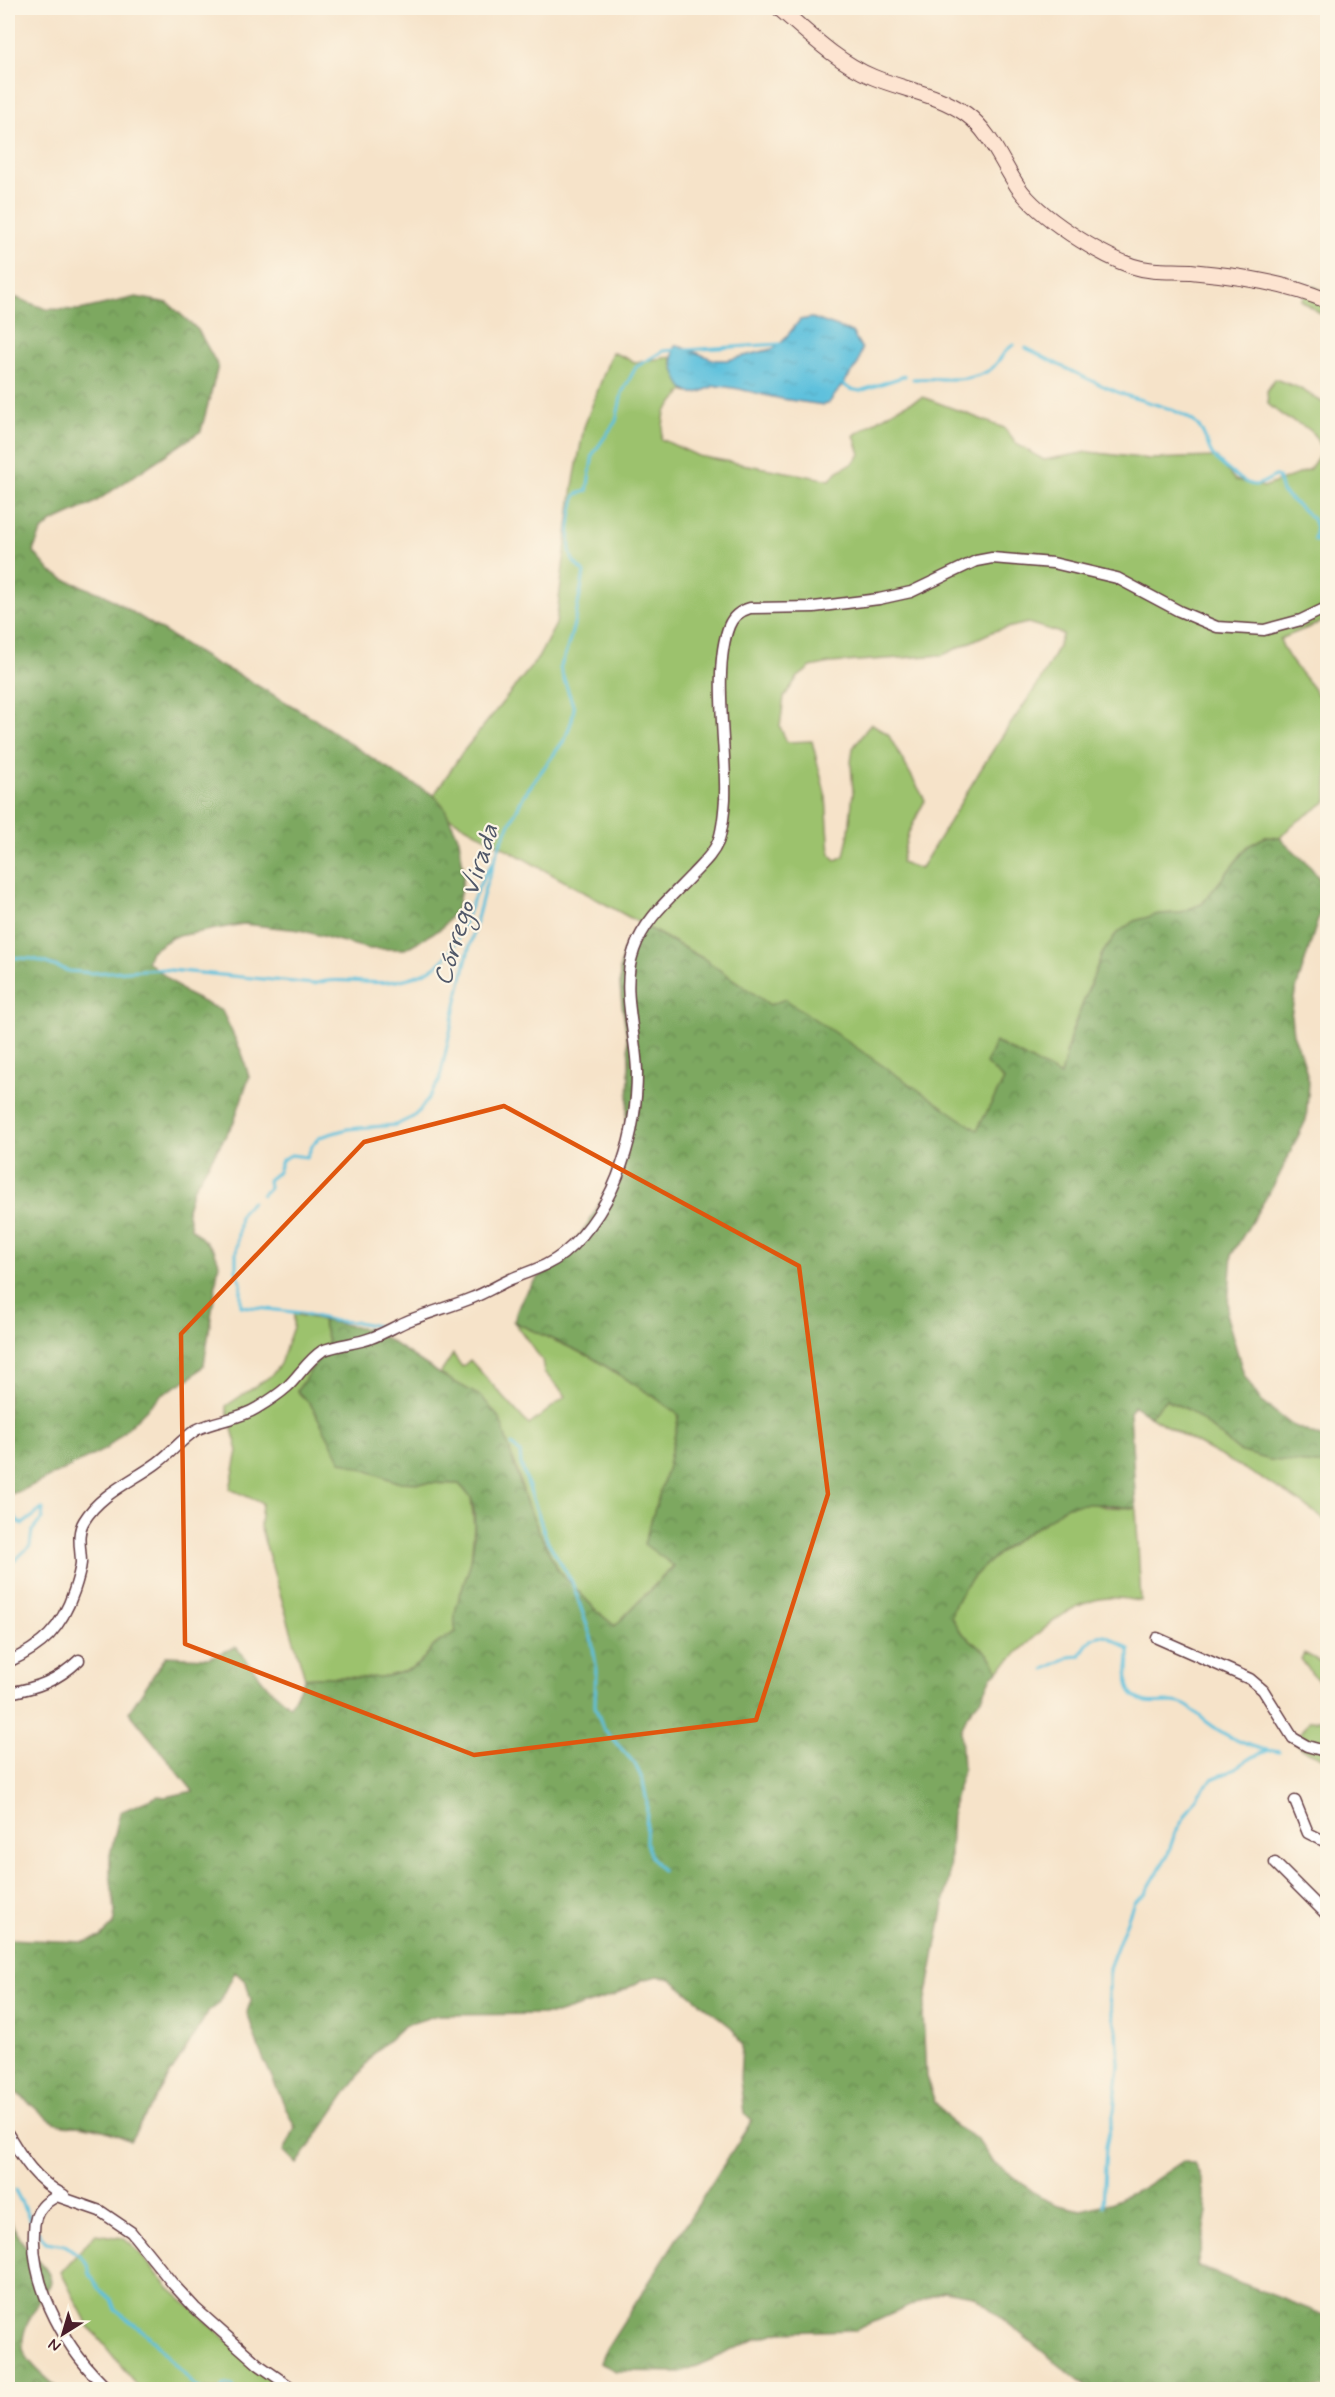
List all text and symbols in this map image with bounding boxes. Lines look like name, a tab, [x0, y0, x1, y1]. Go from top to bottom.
water label: Córrego Virada	[426, 820, 510, 991]
north arrow	[33, 2304, 93, 2364]
text: N	[44, 2333, 65, 2356]

